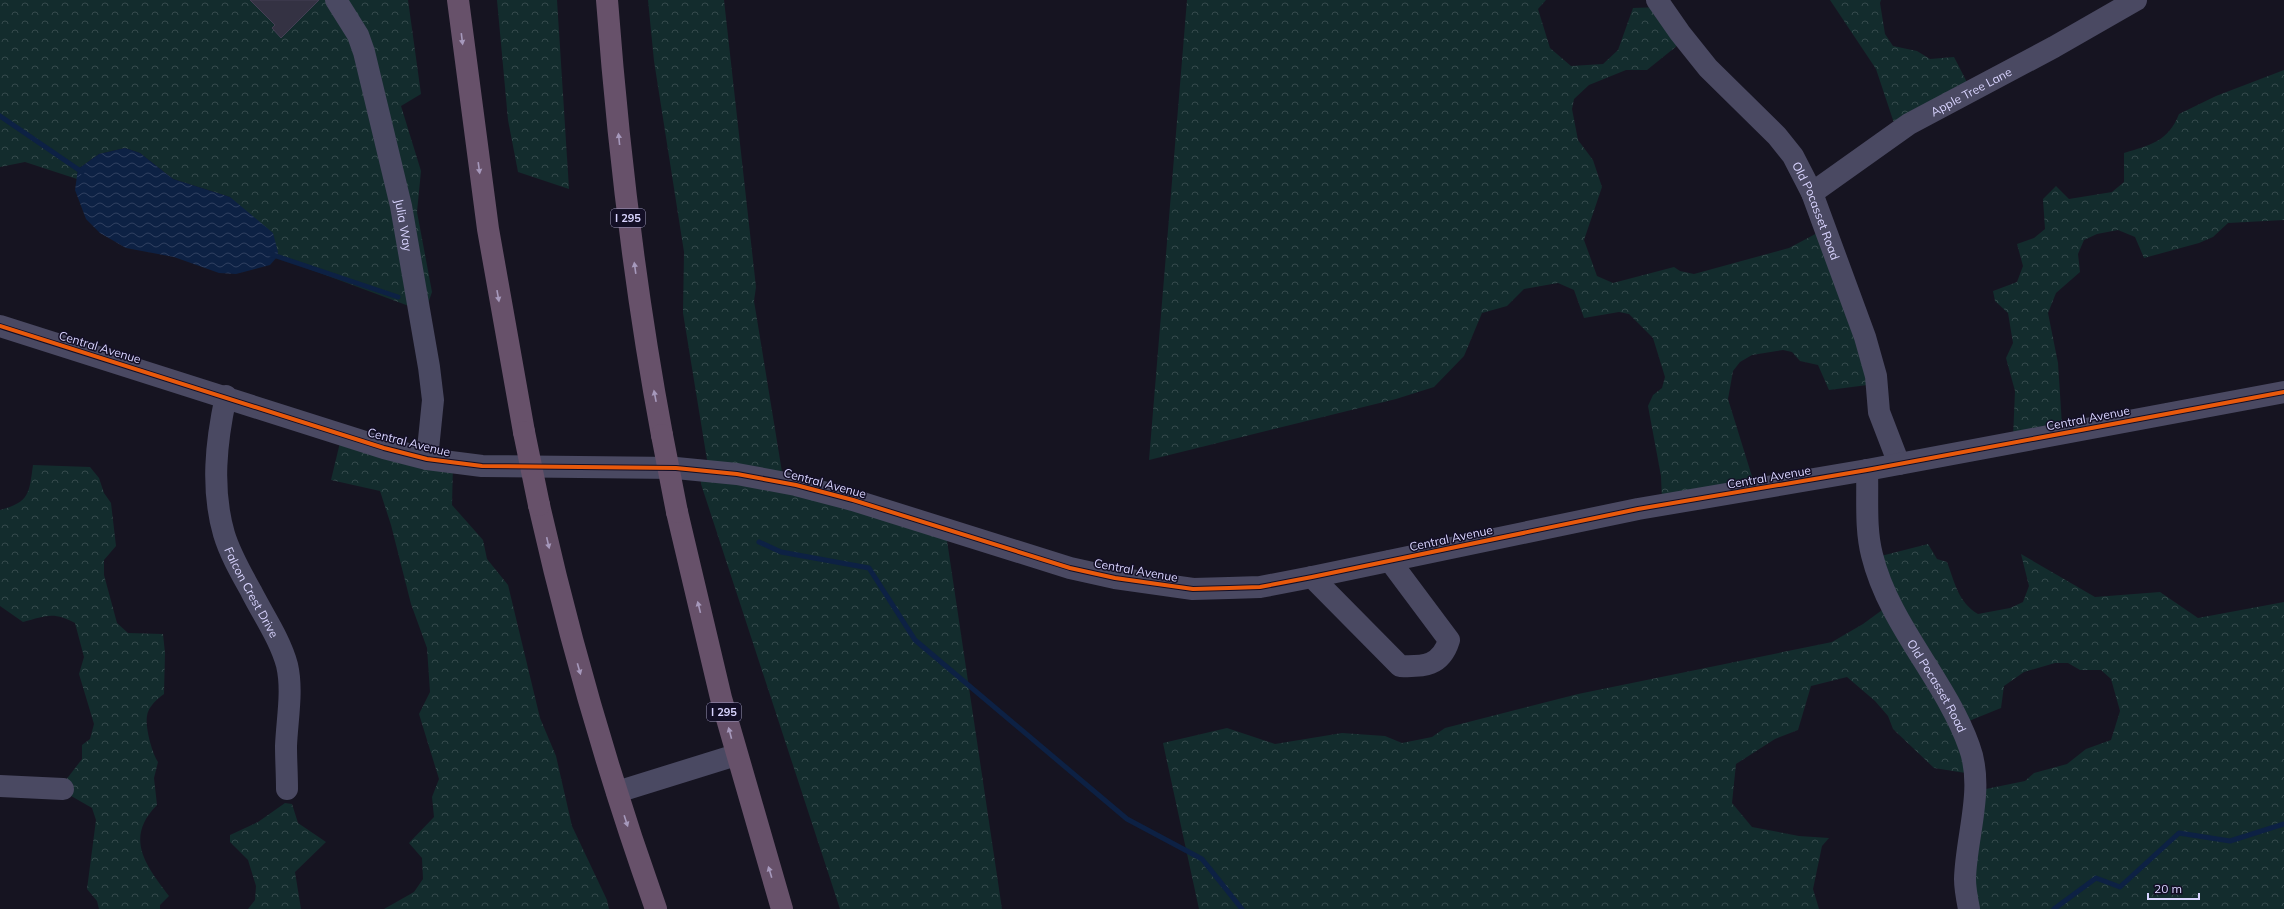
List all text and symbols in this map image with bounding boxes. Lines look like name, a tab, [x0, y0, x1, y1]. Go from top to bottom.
one-way arrow	[459, 33, 466, 45]
street label: Apple Tree Lane	[1928, 63, 2014, 119]
one-way arrow	[616, 133, 622, 145]
street label: Old Pocasset Road	[1789, 159, 1843, 262]
one-way arrow	[476, 162, 482, 174]
street label: Julia Way	[392, 197, 416, 253]
road number: I 295	[611, 209, 645, 227]
one-way arrow	[632, 262, 638, 274]
one-way arrow	[495, 290, 501, 302]
street label: Central Avenue	[57, 327, 143, 367]
one-way arrow	[652, 390, 658, 402]
street label: Central Avenue	[2045, 403, 2131, 433]
street label: Central Avenue	[366, 424, 452, 460]
street label: Central Avenue	[1726, 462, 1812, 492]
street label: Central Avenue	[782, 465, 868, 501]
street label: Central Avenue	[1408, 522, 1494, 554]
one-way arrow	[545, 537, 551, 550]
street label: Falcon Crest Drive	[222, 544, 282, 640]
street label: Central Avenue	[1093, 555, 1179, 585]
one-way arrow	[695, 601, 701, 614]
street label: Old Pocasset Road	[1904, 636, 1970, 734]
one-way arrow	[576, 664, 582, 676]
road number: I 295	[707, 703, 741, 721]
one-way arrow	[727, 727, 733, 739]
one-way arrow	[623, 815, 629, 827]
one-way arrow	[767, 865, 773, 877]
scale bar	[2148, 875, 2199, 901]
text: 20 m	[2154, 881, 2182, 896]

